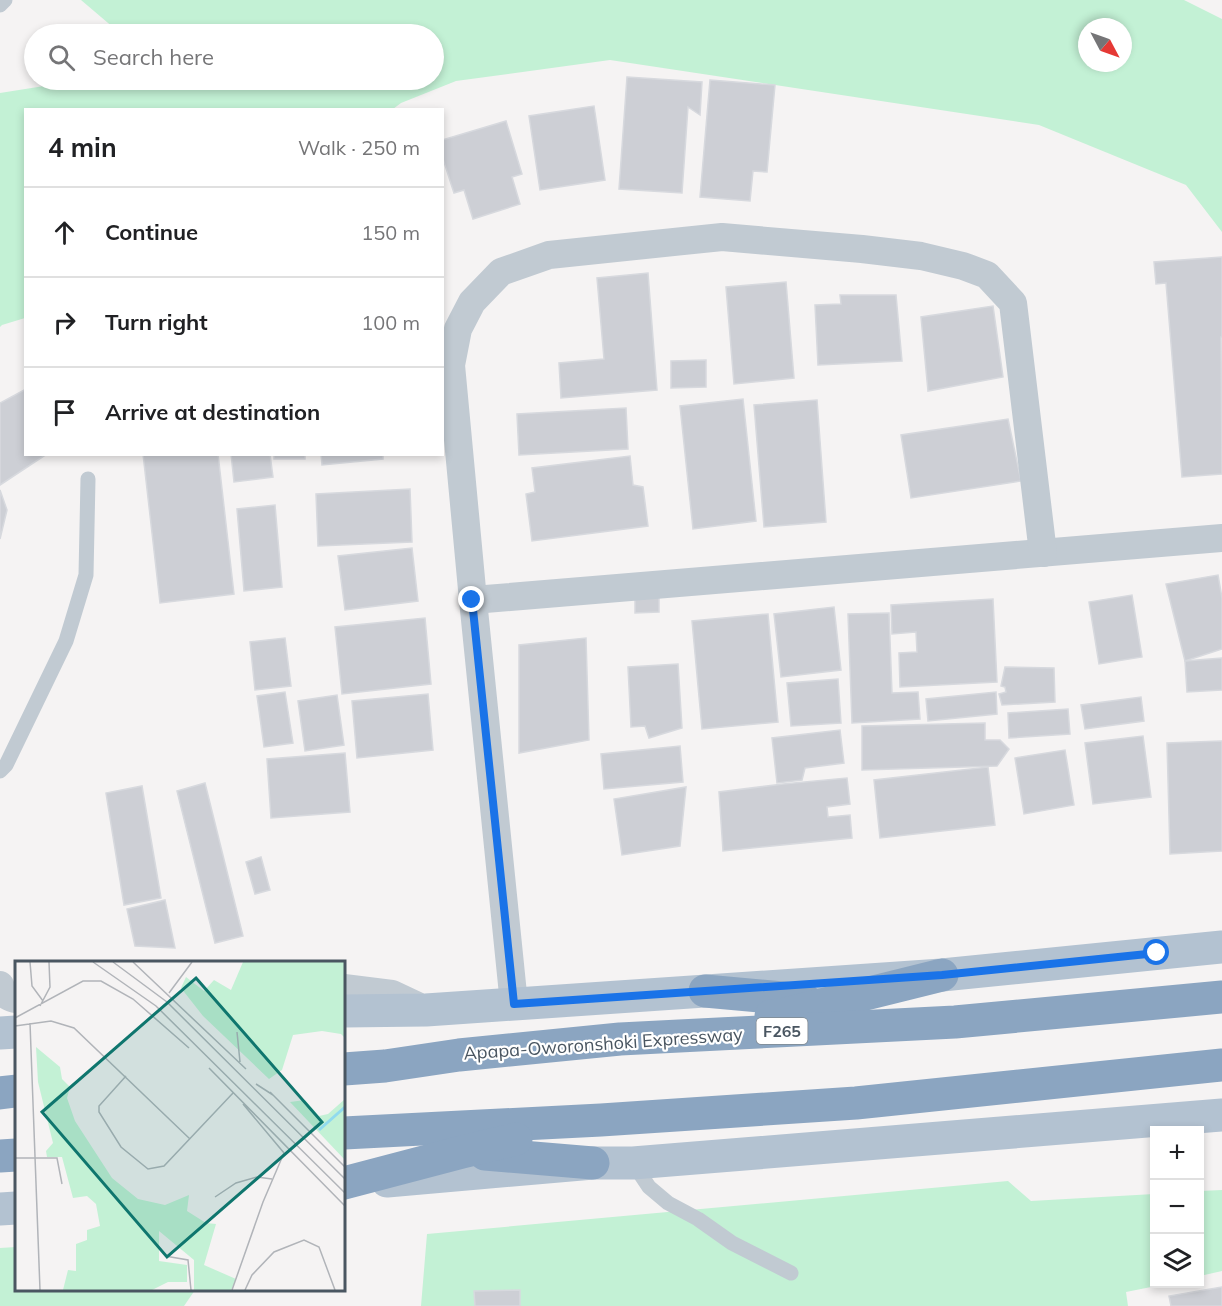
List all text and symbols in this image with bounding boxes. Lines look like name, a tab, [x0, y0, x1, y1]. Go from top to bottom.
north arrow	[1078, 18, 1132, 72]
search box	[24, 24, 444, 90]
icon: search	[45, 41, 78, 74]
text: Search here	[93, 43, 214, 71]
text: 4 min	[48, 131, 117, 164]
text: Walk · 250 m	[298, 135, 420, 160]
icon: ahead	[48, 216, 81, 249]
text: Continue	[105, 218, 198, 246]
text: 150 m	[361, 220, 420, 245]
icon: right	[48, 306, 81, 339]
text: Turn right	[105, 308, 208, 336]
text: 100 m	[361, 310, 420, 335]
icon: arrive	[48, 396, 81, 429]
text: Arrive at destination	[105, 398, 320, 426]
route end	[458, 586, 484, 612]
route start	[1143, 939, 1169, 965]
inset map	[15, 961, 345, 1291]
road number: F265	[756, 1018, 808, 1044]
street label: Apapa-Oworonshoki Expressway	[463, 1022, 744, 1065]
map controls	[1150, 1126, 1204, 1288]
button: +	[1150, 1126, 1204, 1180]
button: −	[1150, 1180, 1204, 1234]
button: layers	[1150, 1234, 1204, 1288]

